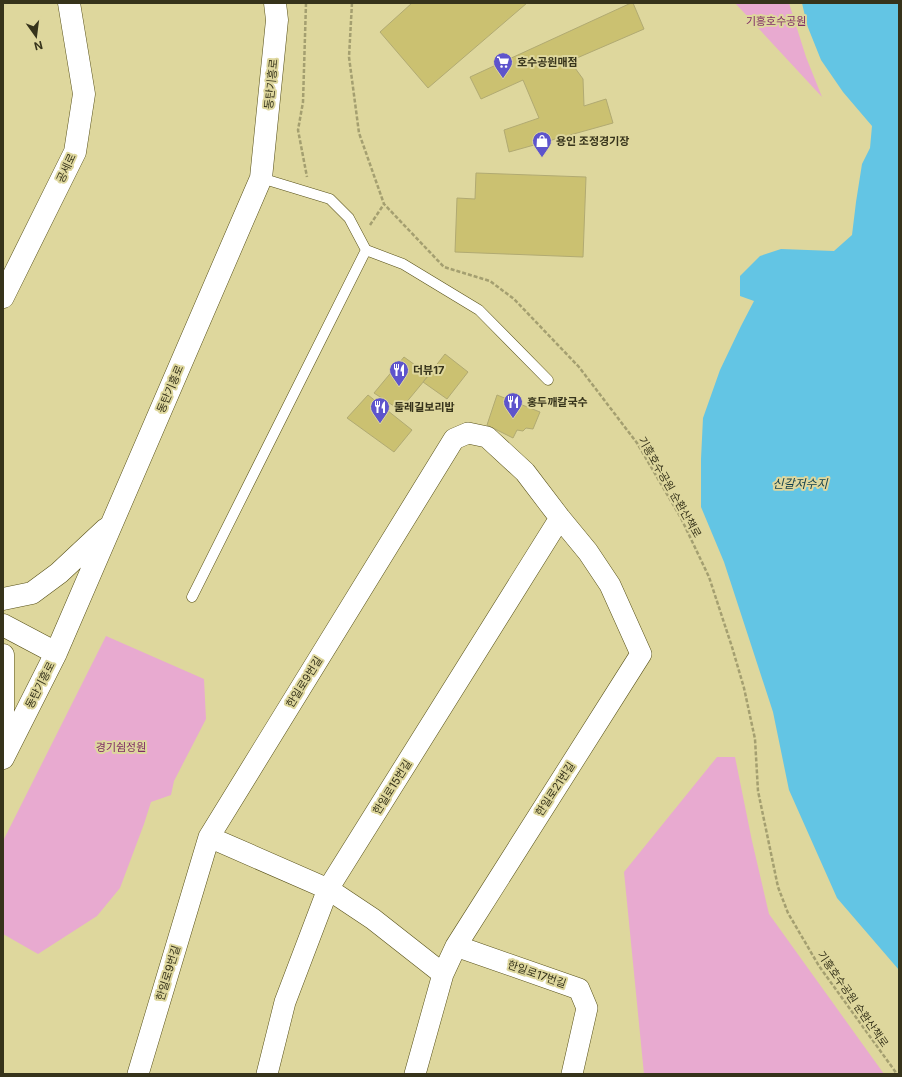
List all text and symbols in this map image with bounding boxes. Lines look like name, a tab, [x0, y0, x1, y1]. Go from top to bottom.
park label: 기흥호수공원	[746, 14, 806, 28]
north arrow	[16, 16, 56, 56]
text: N	[33, 38, 44, 54]
supermarket icon: 호수공원매점	[492, 51, 514, 79]
place label: 호수공원매점	[517, 55, 578, 69]
street label: 동탄기흥로	[261, 58, 281, 110]
shop icon: 용인 조정경기장	[531, 130, 553, 158]
place label: 용인 조정경기장	[556, 134, 629, 148]
street label: 공세로	[53, 151, 79, 185]
restaurant icon: 더뷰17	[388, 359, 410, 387]
street label: 동탄기흥로	[154, 363, 186, 415]
place label: 더뷰17	[413, 363, 444, 377]
restaurant icon: 홍두깨칼국수	[502, 391, 524, 419]
place label: 홍두깨칼국수	[527, 395, 588, 409]
restaurant icon: 둘레길보리밥	[369, 396, 391, 424]
place label: 둘레길보리밥	[394, 400, 455, 414]
street label: 기흥호수공원 순환산책로	[635, 434, 705, 540]
water label: 신갈저수지	[772, 476, 829, 491]
street label: 한일로9번길	[283, 654, 325, 710]
street label: 동탄기흥로	[22, 659, 58, 711]
park label: 경기쉼정원	[96, 740, 146, 754]
street label: 한일로15번길	[370, 757, 414, 817]
street label: 한일로21번길	[532, 759, 578, 819]
street label: 한일로9번길	[153, 943, 183, 1003]
street label: 기흥호수공원 순환산책로	[814, 948, 892, 1050]
street label: 한일로17번길	[506, 957, 568, 991]

